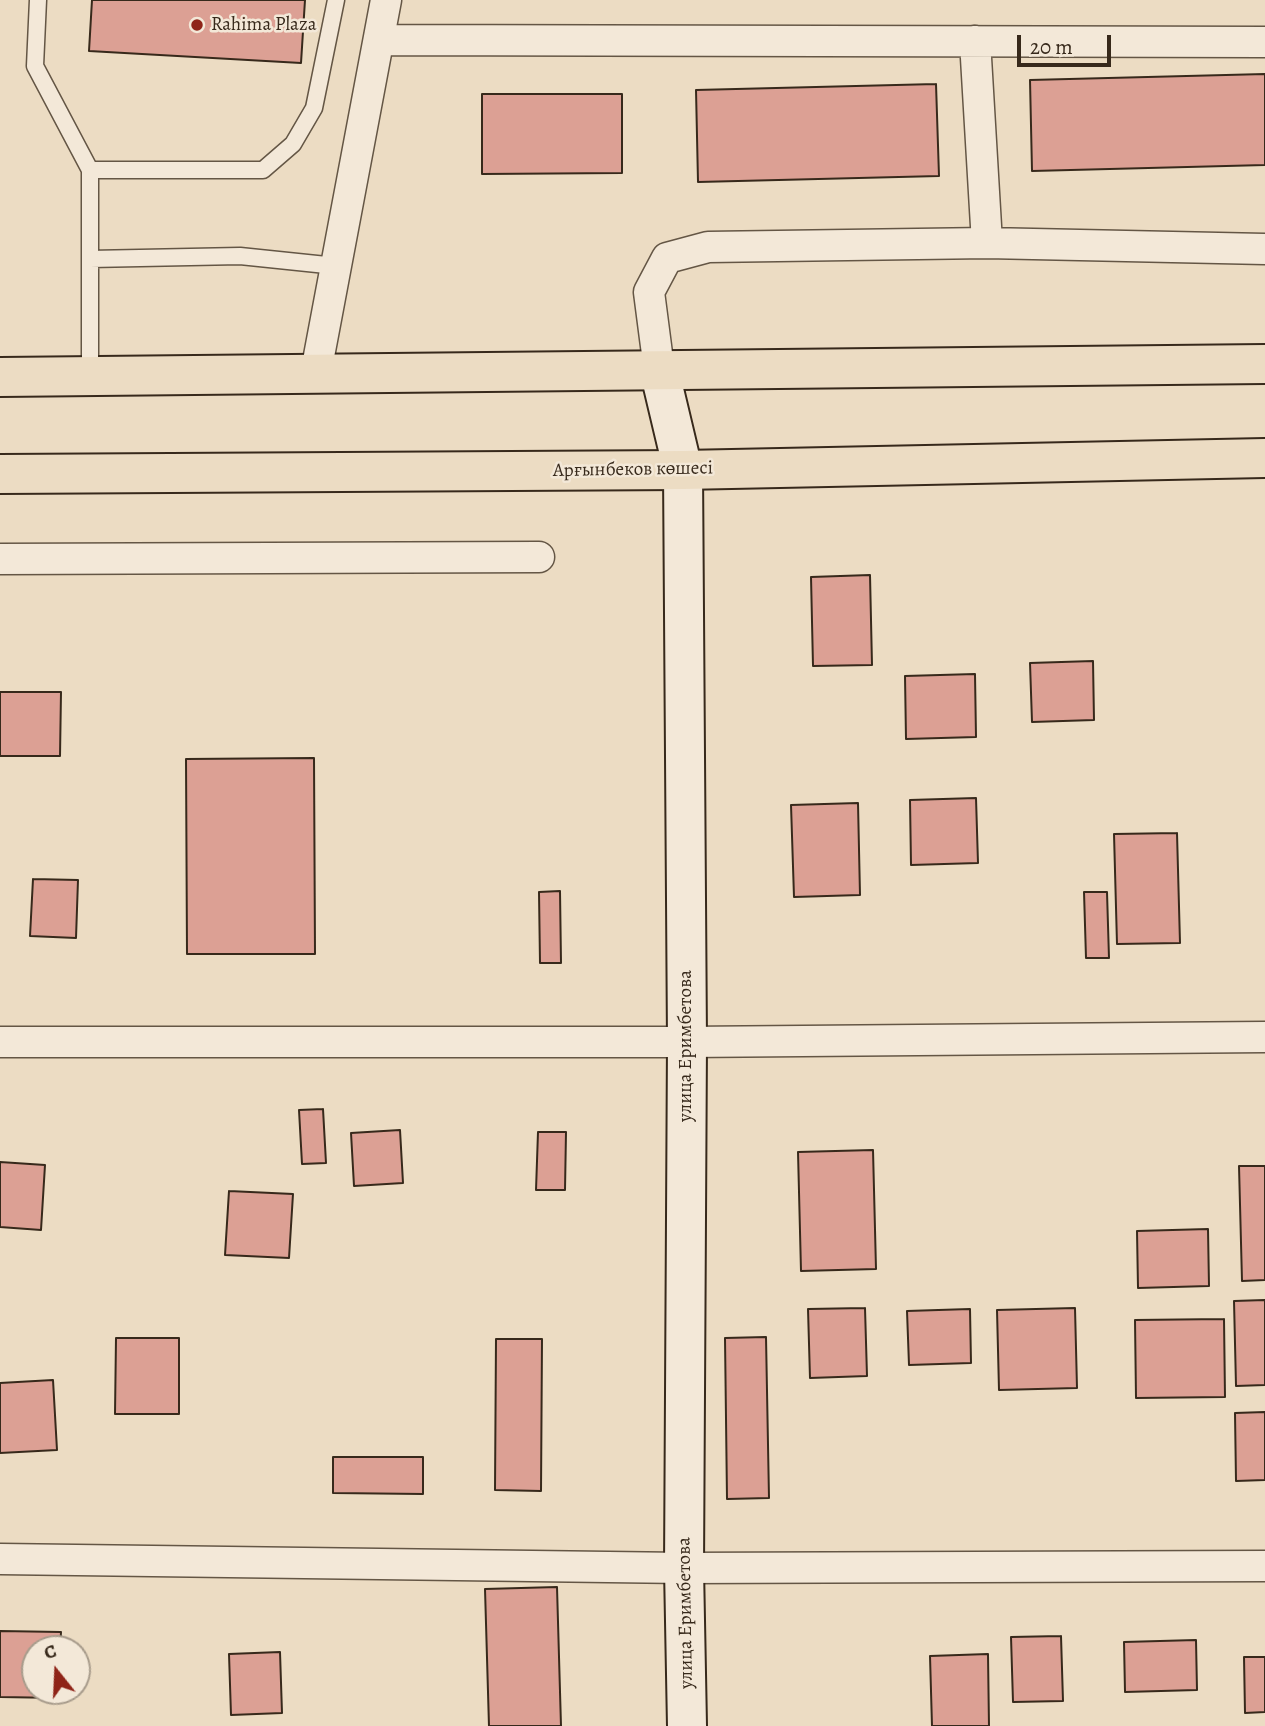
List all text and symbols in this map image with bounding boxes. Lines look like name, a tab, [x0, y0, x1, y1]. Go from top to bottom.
place label: Rahima Plaza	[211, 14, 317, 36]
marker: Rahima Plaza	[189, 17, 205, 33]
scale bar	[1020, 21, 1114, 65]
text: 20 m	[1030, 33, 1073, 61]
street label: Арғынбеков көшесі	[553, 457, 713, 483]
street label: улица Еримбетова	[675, 970, 697, 1122]
street label: улица Еримбетова	[673, 1537, 699, 1689]
north arrow	[21, 1635, 91, 1705]
text: С	[41, 1638, 60, 1666]

